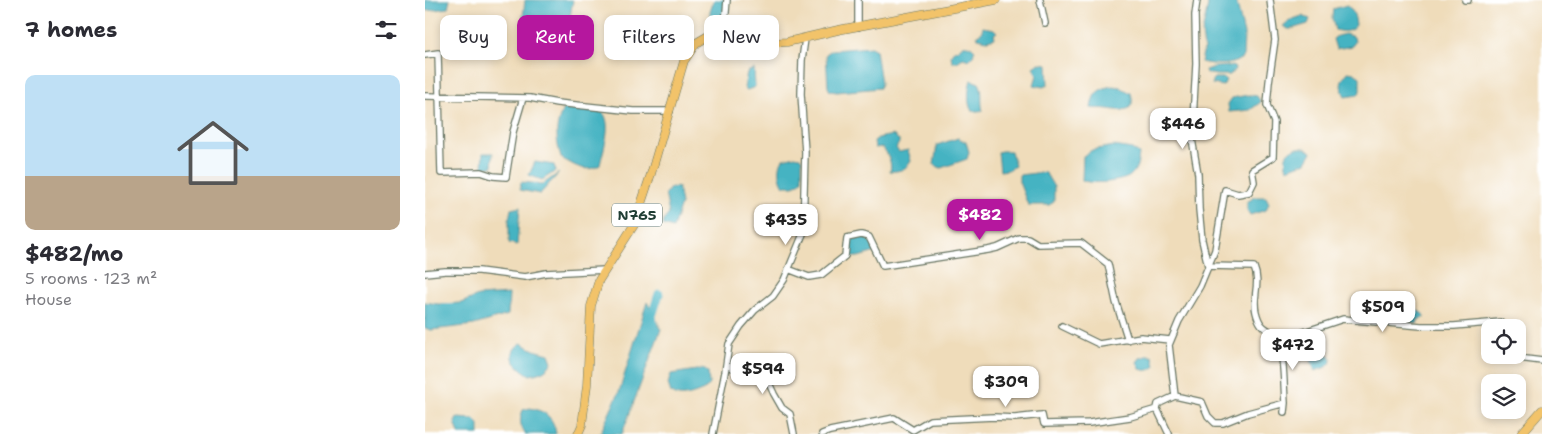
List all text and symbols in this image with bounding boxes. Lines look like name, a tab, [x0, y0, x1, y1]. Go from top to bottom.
chip: Buy	[440, 15, 507, 60]
chip: Rent	[517, 15, 594, 60]
chip: Filters	[604, 15, 694, 60]
chip: New	[704, 15, 779, 60]
text: 7 homes	[25, 16, 117, 44]
icon: filters	[372, 16, 400, 44]
icon: home	[168, 108, 258, 198]
pin: $446	[1153, 108, 1213, 150]
text: $446	[1161, 113, 1205, 134]
pin: $482	[950, 198, 1010, 241]
road number: N765	[612, 204, 662, 226]
pin: $435	[756, 204, 816, 246]
text: $482	[958, 204, 1002, 225]
text: $435	[765, 209, 807, 230]
text: $482/mo	[25, 240, 124, 268]
text: 5 rooms · 123 m²	[25, 268, 157, 289]
text: House	[25, 289, 72, 310]
pin: $509	[1353, 290, 1413, 333]
text: $509	[1361, 296, 1405, 317]
map controls	[1481, 319, 1526, 419]
button: locate	[1481, 319, 1526, 364]
pin: $472	[1263, 328, 1323, 371]
text: $472	[1272, 334, 1315, 355]
pin: $594	[733, 352, 793, 395]
text: $594	[742, 358, 784, 379]
pin: $309	[976, 366, 1036, 408]
text: $309	[984, 371, 1028, 392]
button: layers	[1481, 374, 1526, 419]

